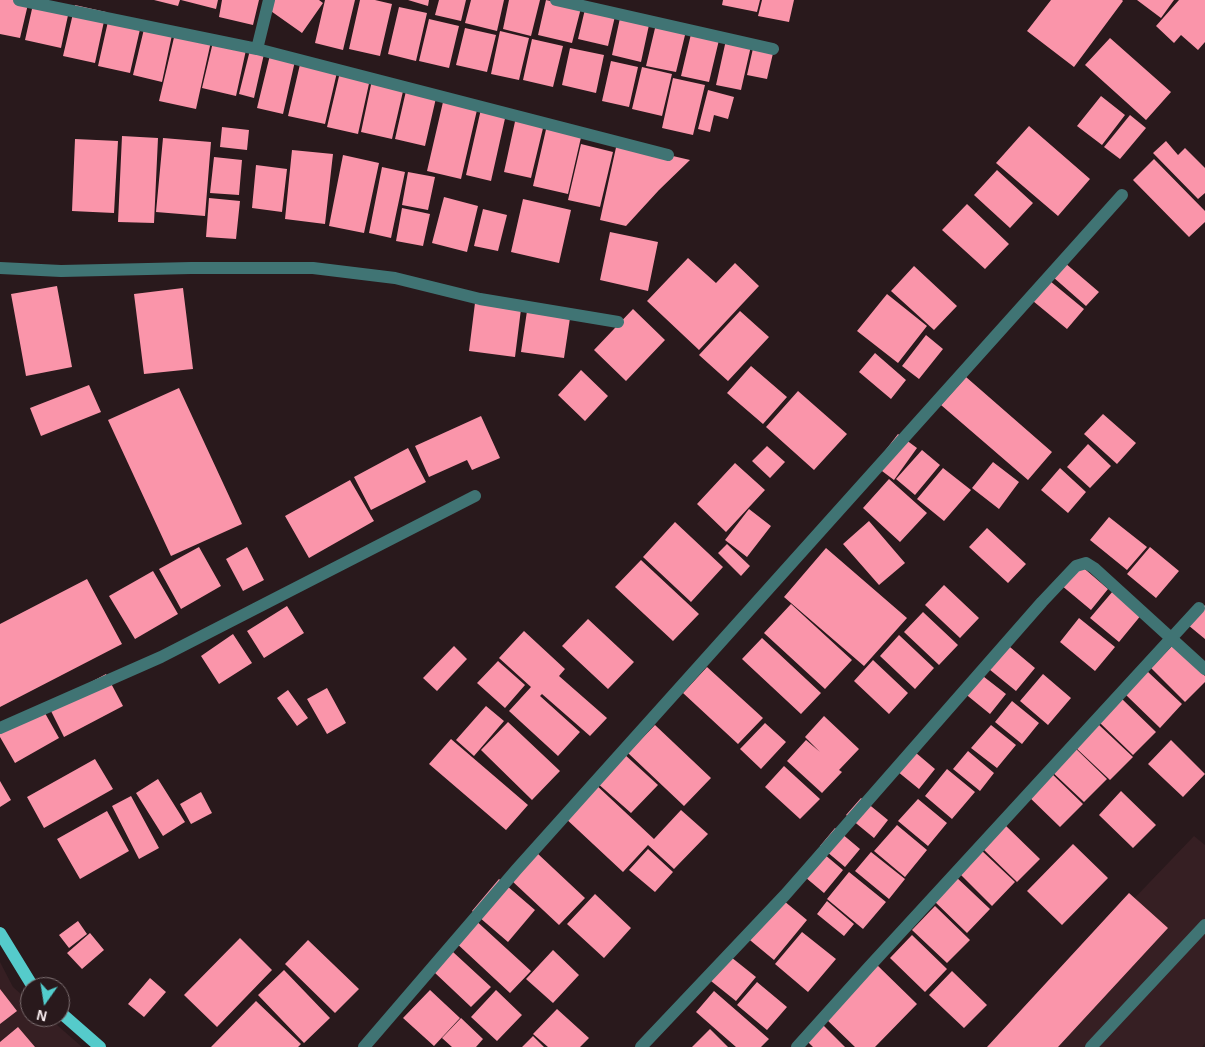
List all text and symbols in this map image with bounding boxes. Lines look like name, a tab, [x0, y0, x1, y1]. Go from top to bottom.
north arrow	[20, 977, 70, 1027]
text: N	[35, 1007, 49, 1025]

